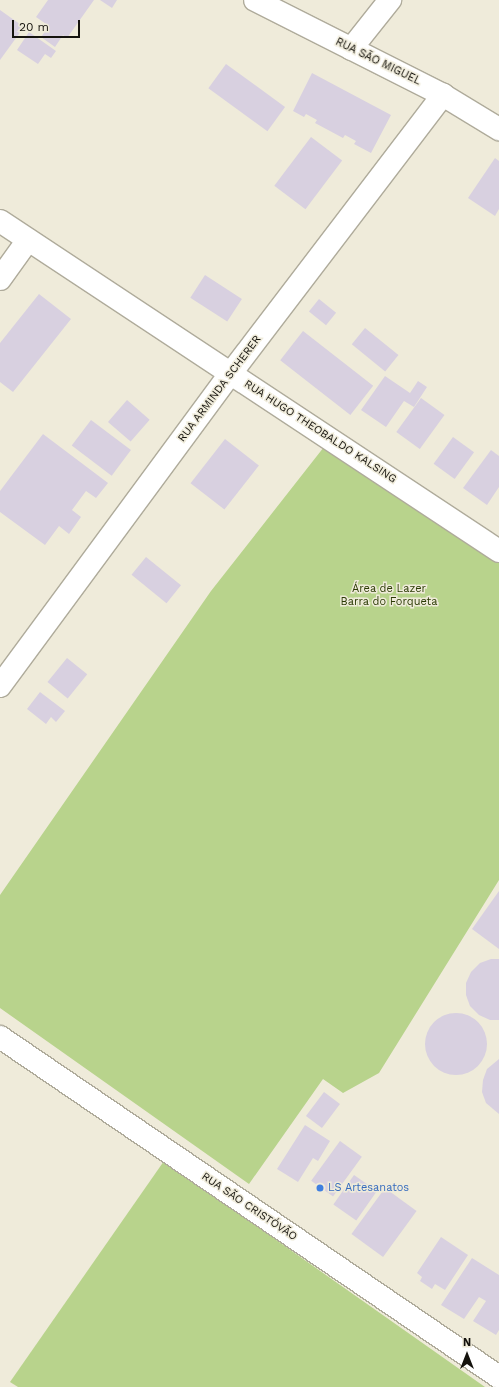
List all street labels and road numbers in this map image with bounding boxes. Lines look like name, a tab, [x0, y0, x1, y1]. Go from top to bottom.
street label: RUA SÃO MIGUEL	[333, 36, 423, 88]
street label: RUA ARMINDA SCHERER	[175, 333, 265, 445]
street label: RUA HUGO THEOBALDO KALSING	[241, 378, 399, 486]
street label: RUA SÃO CRISTÓVÃO	[199, 1170, 299, 1244]

